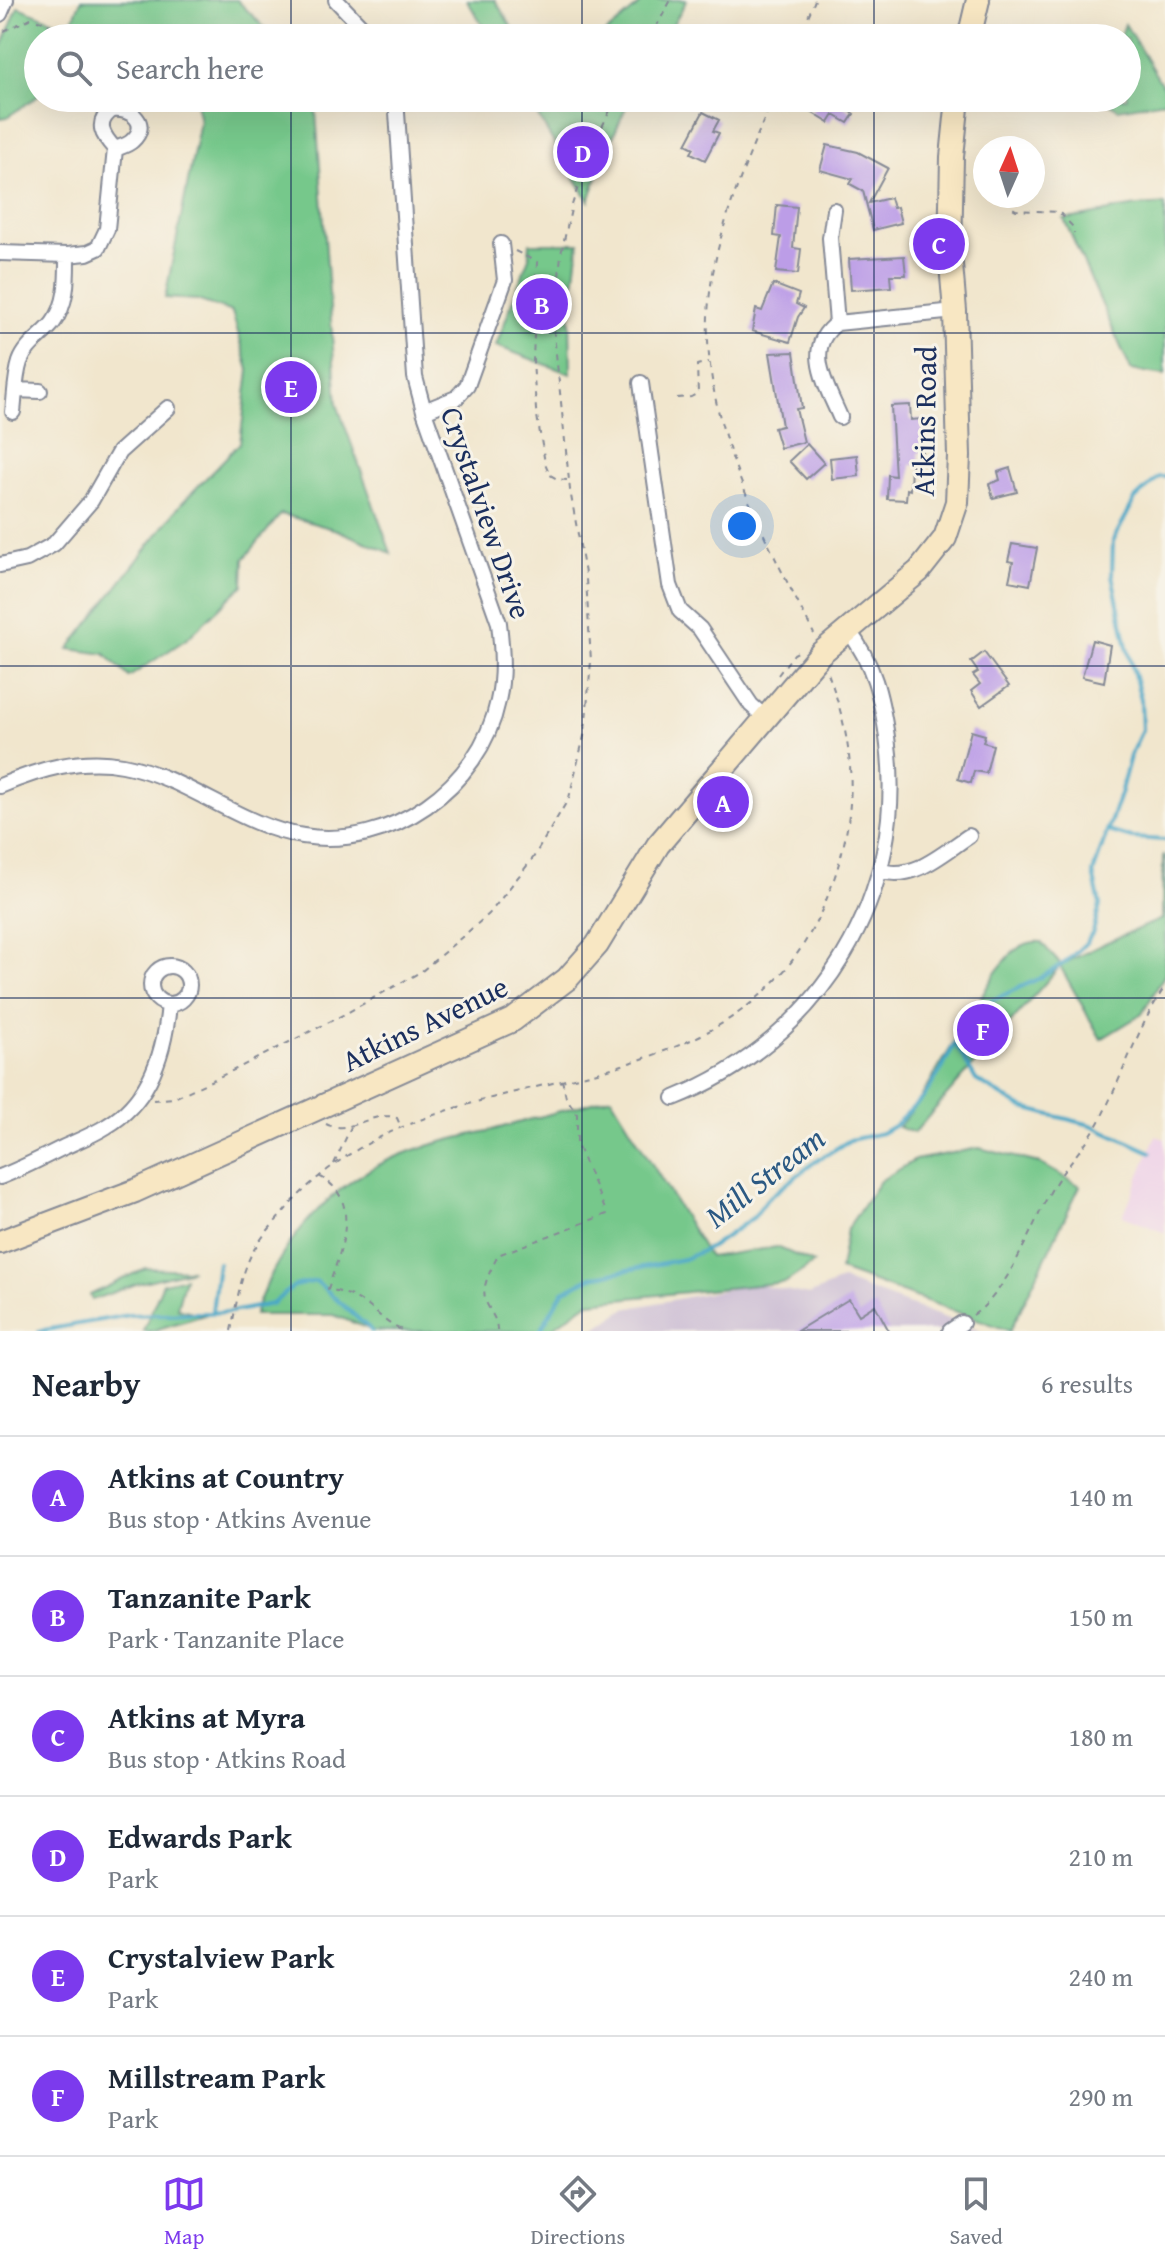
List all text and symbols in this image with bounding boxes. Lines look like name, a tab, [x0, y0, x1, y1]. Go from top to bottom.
search box	[24, 24, 1141, 112]
icon: search	[52, 46, 96, 90]
text: Search here	[116, 46, 264, 90]
pin: D	[557, 122, 609, 182]
north arrow	[973, 136, 1045, 208]
pin: C	[913, 214, 965, 274]
pin: B	[516, 274, 568, 334]
street label: Atkins Road	[901, 345, 947, 497]
pin: E	[265, 357, 317, 417]
street label: Crystalview Drive	[430, 401, 544, 624]
your location	[722, 506, 762, 546]
pin: A	[697, 772, 749, 832]
street label: Atkins Avenue	[334, 964, 515, 1082]
pin: F	[957, 1000, 1009, 1060]
water label: Mill Stream	[695, 1115, 835, 1239]
text: Nearby	[32, 1359, 141, 1408]
text: 6 results	[1041, 1364, 1133, 1403]
text: Atkins at Country	[108, 1455, 344, 1499]
text: A	[50, 1477, 66, 1516]
text: 140 m	[1068, 1477, 1133, 1516]
text: Bus stop · Atkins Avenue	[108, 1499, 371, 1538]
text: Tanzanite Park	[108, 1575, 311, 1619]
text: B	[50, 1597, 66, 1636]
text: 150 m	[1068, 1597, 1133, 1636]
text: Park · Tanzanite Place	[108, 1619, 344, 1658]
text: Atkins at Myra	[108, 1695, 306, 1739]
text: C	[51, 1717, 65, 1756]
text: 180 m	[1068, 1717, 1133, 1756]
text: Bus stop · Atkins Road	[108, 1739, 346, 1778]
text: Edwards Park	[108, 1815, 292, 1859]
text: D	[50, 1837, 66, 1876]
text: 210 m	[1068, 1837, 1133, 1876]
text: Park	[108, 1859, 158, 1898]
text: Crystalview Park	[108, 1935, 334, 1979]
text: E	[51, 1957, 65, 1996]
text: 240 m	[1068, 1957, 1133, 1996]
text: Park	[108, 1979, 158, 2018]
text: Millstream Park	[108, 2055, 325, 2099]
text: F	[51, 2077, 65, 2116]
text: 290 m	[1068, 2077, 1133, 2116]
text: Park	[108, 2099, 158, 2138]
tab: Map	[162, 2172, 206, 2252]
tab: Directions	[531, 2172, 625, 2252]
tab: Saved	[950, 2172, 1003, 2252]

